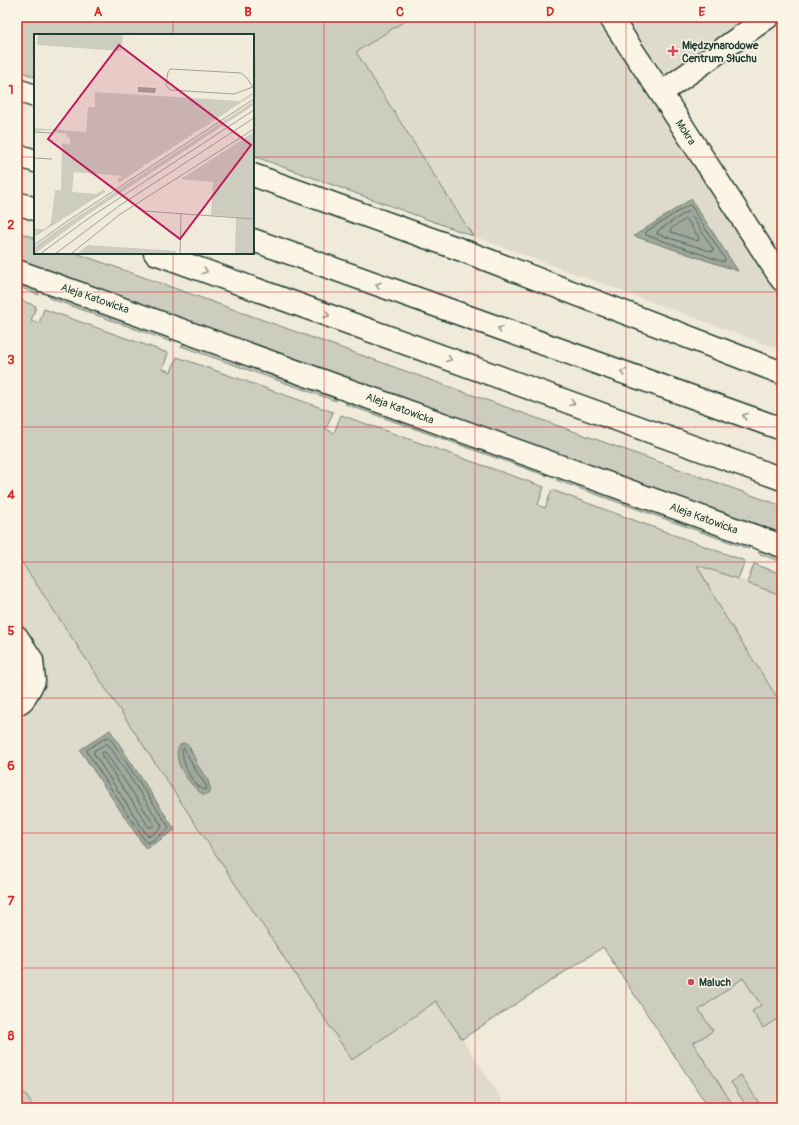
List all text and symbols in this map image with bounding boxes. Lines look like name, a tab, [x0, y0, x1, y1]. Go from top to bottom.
text: A	[94, 4, 103, 20]
text: B	[244, 4, 252, 20]
text: C	[396, 4, 404, 20]
text: D	[546, 4, 554, 20]
text: E	[699, 4, 706, 20]
inset map	[34, 34, 254, 254]
place label: Międzynarodowe Centrum Słuchu	[682, 39, 759, 65]
marker: Międzynarodowe Centrum Słuchu	[667, 45, 679, 57]
text: 1	[8, 82, 14, 98]
street label: Mokra	[673, 117, 699, 147]
text: 2	[7, 217, 15, 233]
one-way arrow	[201, 266, 208, 275]
street label: Aleja Katowicka	[59, 281, 131, 316]
one-way arrow	[375, 281, 382, 289]
one-way arrow	[323, 311, 330, 319]
one-way arrow	[497, 325, 504, 333]
text: 3	[7, 352, 15, 368]
one-way arrow	[446, 355, 453, 363]
one-way arrow	[619, 369, 626, 377]
street label: Aleja Katowicka	[364, 390, 436, 427]
one-way arrow	[568, 399, 575, 407]
one-way arrow	[742, 413, 749, 421]
text: 4	[7, 487, 15, 503]
street label: Aleja Katowicka	[668, 500, 740, 537]
text: 5	[7, 623, 15, 639]
text: 6	[7, 758, 15, 774]
text: 7	[8, 893, 15, 909]
place label: Maluch	[699, 976, 731, 989]
marker: Maluch	[686, 977, 696, 987]
text: 8	[8, 1028, 15, 1044]

